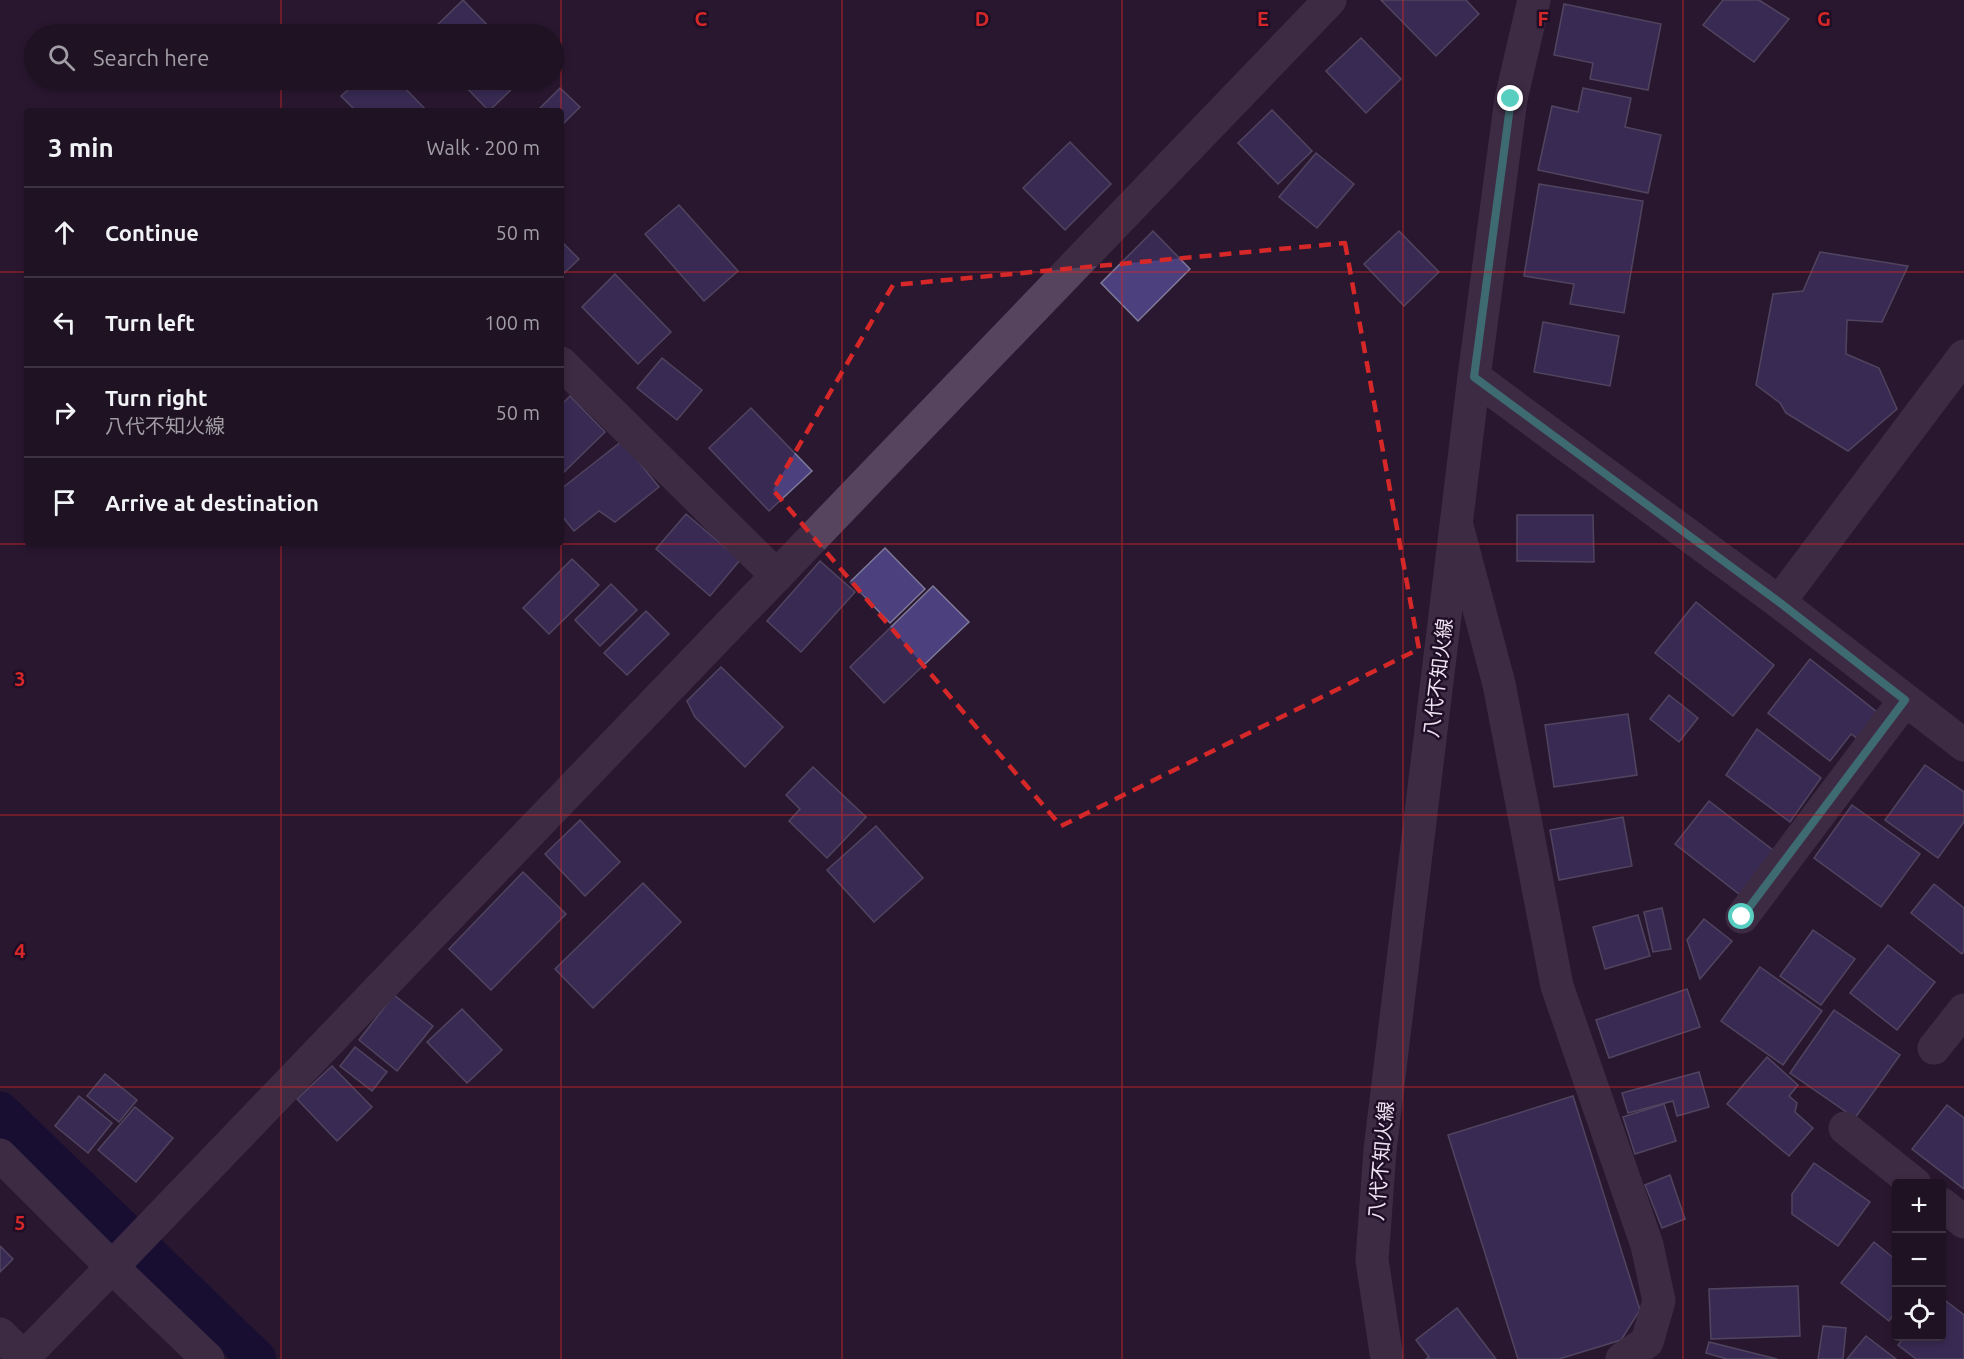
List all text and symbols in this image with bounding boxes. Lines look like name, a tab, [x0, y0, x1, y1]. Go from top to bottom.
text: C	[695, 7, 708, 30]
text: D	[975, 7, 989, 30]
text: E	[1257, 7, 1269, 30]
text: F	[1537, 7, 1549, 30]
text: G	[1817, 7, 1831, 30]
search box	[24, 24, 564, 90]
icon: search	[45, 41, 78, 74]
text: Search here	[93, 45, 209, 70]
route end	[1497, 85, 1523, 111]
text: 3 min	[48, 133, 114, 162]
text: Walk · 200 m	[427, 136, 540, 159]
icon: ahead	[48, 216, 81, 249]
text: Continue	[105, 220, 199, 245]
text: 50 m	[496, 221, 540, 244]
icon: left	[48, 306, 81, 339]
text: Turn left	[105, 310, 195, 335]
text: 100 m	[484, 311, 540, 334]
text: Turn right	[105, 385, 207, 410]
icon: right	[48, 396, 81, 429]
text: 50 m	[496, 401, 540, 424]
text: 八代不知火線	[105, 414, 225, 437]
icon: arrive	[48, 486, 81, 519]
text: Arrive at destination	[105, 490, 319, 515]
street label: 八代不知火線	[1419, 617, 1456, 739]
text: 3	[14, 667, 26, 690]
route start	[1728, 903, 1754, 929]
text: 4	[14, 939, 26, 962]
street label: 八代不知火線	[1364, 1100, 1397, 1222]
map controls	[1892, 1179, 1946, 1341]
button: +	[1892, 1179, 1946, 1233]
text: 5	[14, 1211, 26, 1234]
button: −	[1892, 1233, 1946, 1287]
button: locate	[1892, 1287, 1946, 1341]

